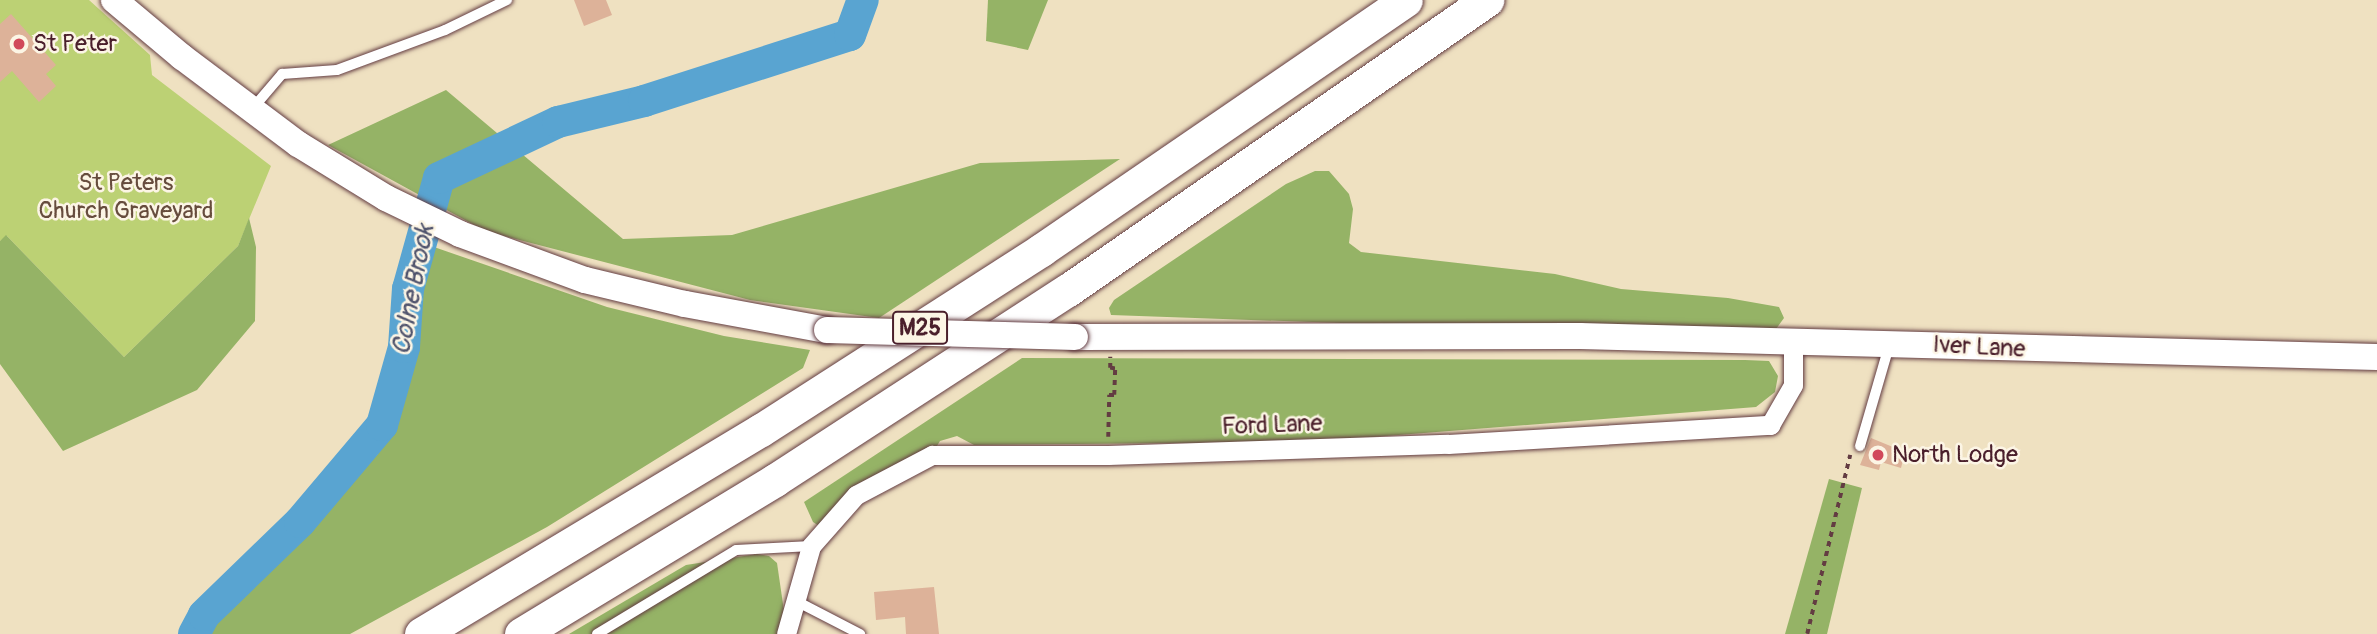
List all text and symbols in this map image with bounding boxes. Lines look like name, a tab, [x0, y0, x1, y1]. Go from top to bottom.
place label: St Peter	[33, 30, 117, 58]
marker: St Peter	[11, 36, 27, 52]
park label: St Peters Church Graveyard	[39, 169, 213, 225]
water label: Colne Brook	[386, 222, 442, 358]
road number: M25	[892, 308, 948, 348]
street label: Iver Lane	[1932, 330, 2026, 364]
street label: Ford Lane	[1221, 409, 1323, 441]
place label: North Lodge	[1892, 441, 2018, 469]
marker: North Lodge	[1870, 447, 1886, 463]

